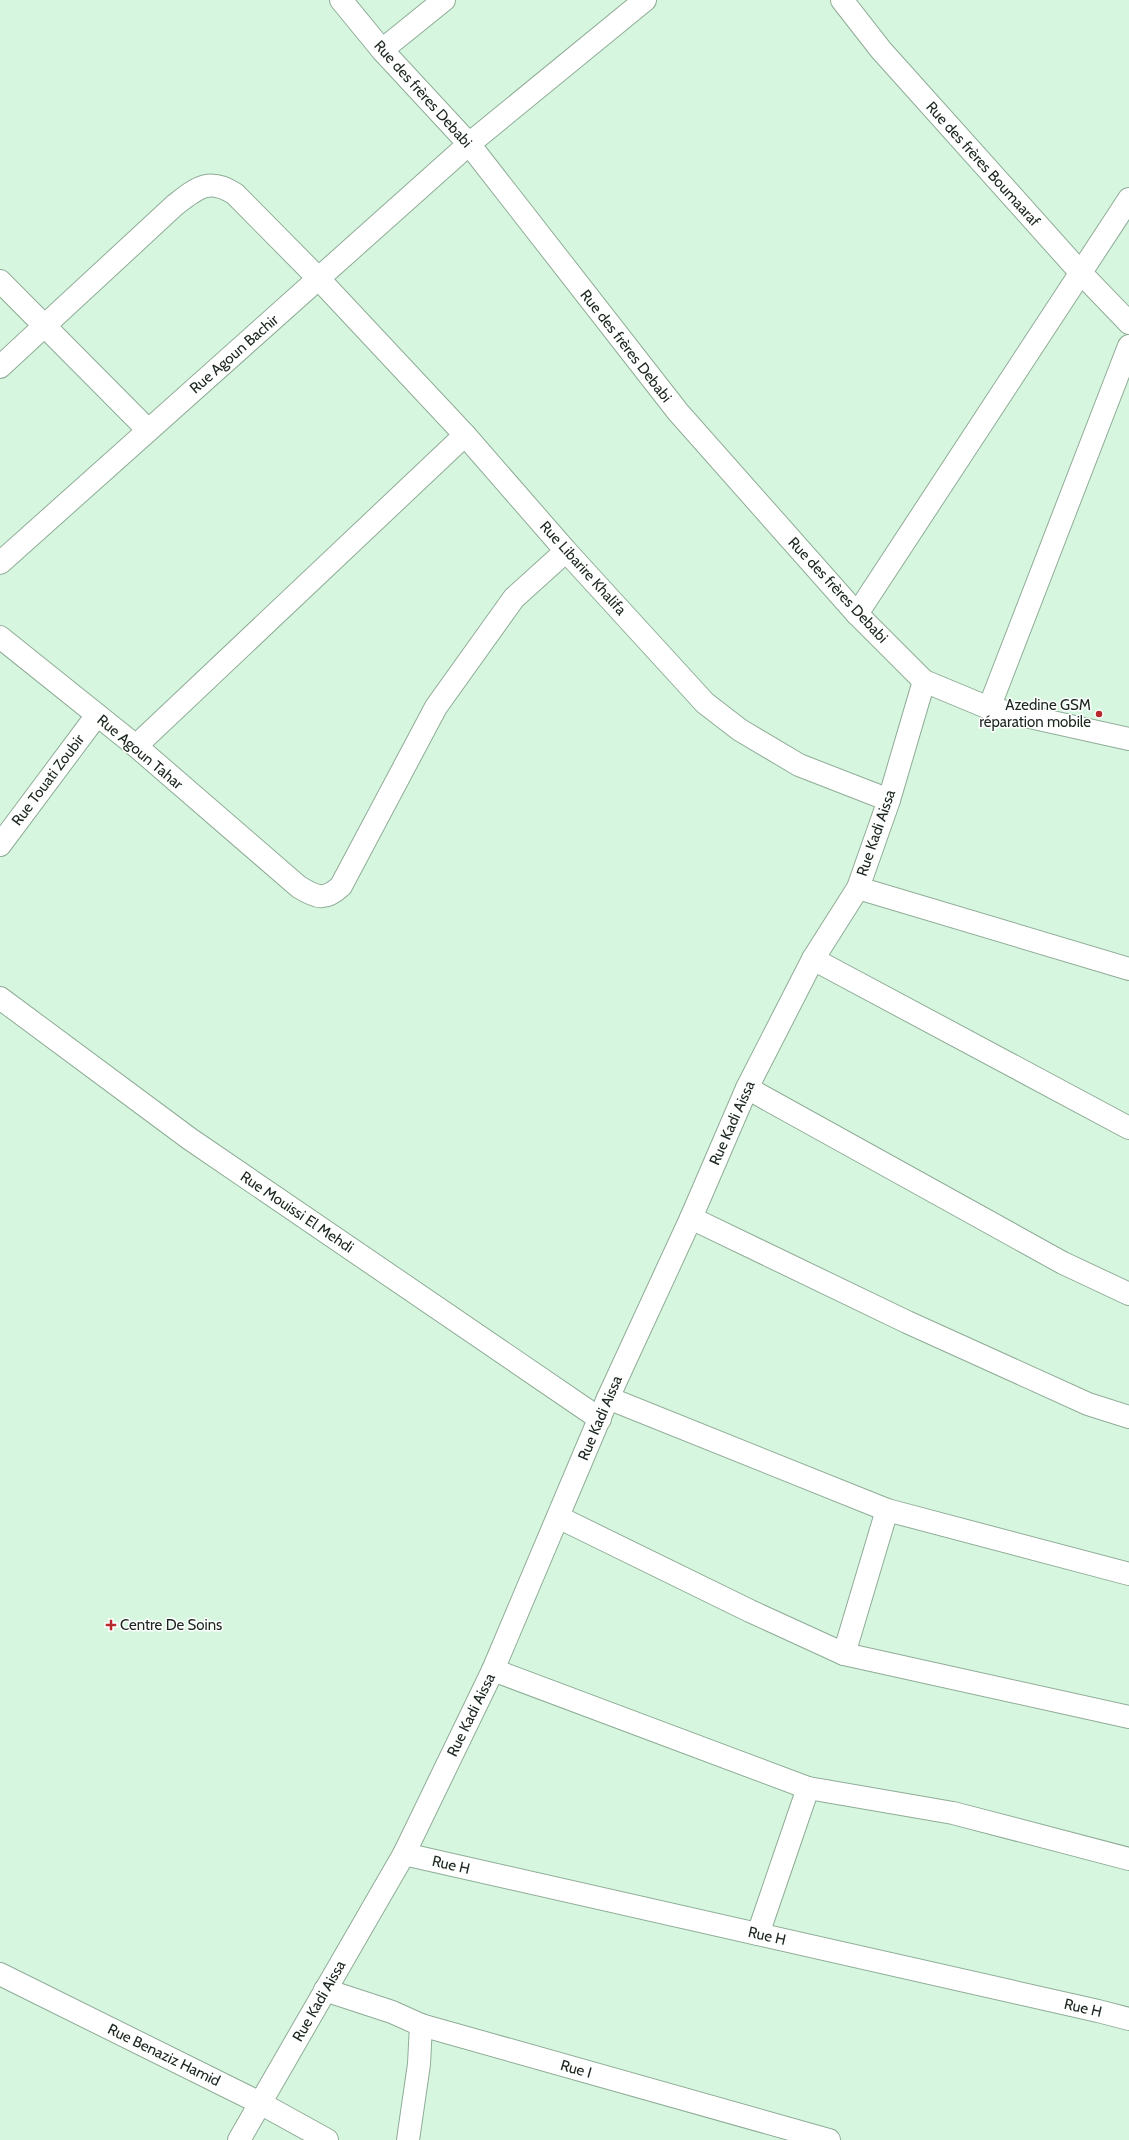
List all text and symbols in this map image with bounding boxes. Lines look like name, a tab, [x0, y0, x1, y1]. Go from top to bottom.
street label: Rue des frères Debabi	[370, 37, 476, 151]
street label: Rue des frères Boumaaraf	[922, 98, 1044, 230]
street label: Rue des frères Debabi	[576, 286, 676, 406]
street label: Rue Agoun Bachir	[186, 311, 282, 397]
street label: Rue Libarire Khalifa	[536, 517, 630, 619]
street label: Rue des frères Debabi	[784, 533, 892, 647]
place label: Azedine GSM réparation mobile	[979, 696, 1091, 731]
marker: Azedine GSM réparation mobile	[1094, 709, 1104, 719]
street label: Rue Agoun Tahar	[93, 711, 187, 793]
street label: Rue Touati Zoubir	[8, 731, 88, 829]
street label: Rue Kadi Aissa	[853, 787, 899, 879]
street label: Rue Kadi Aissa	[705, 1077, 759, 1168]
street label: Rue Mouissi El Mehdi	[237, 1167, 357, 1257]
street label: Rue Kadi Aissa	[574, 1372, 626, 1463]
place label: Centre De Soins	[120, 1616, 222, 1634]
marker: Centre De Soins	[105, 1619, 117, 1631]
street label: Rue Kadi Aissa	[443, 1670, 499, 1760]
street label: Rue H	[430, 1852, 472, 1878]
street label: Rue H	[746, 1923, 788, 1949]
street label: Rue Kadi Aissa	[289, 1957, 350, 2045]
street label: Rue H	[1062, 1995, 1104, 2021]
street label: Rue Benaziz Hamid	[105, 2020, 223, 2090]
street label: Rue I	[558, 2056, 594, 2082]

